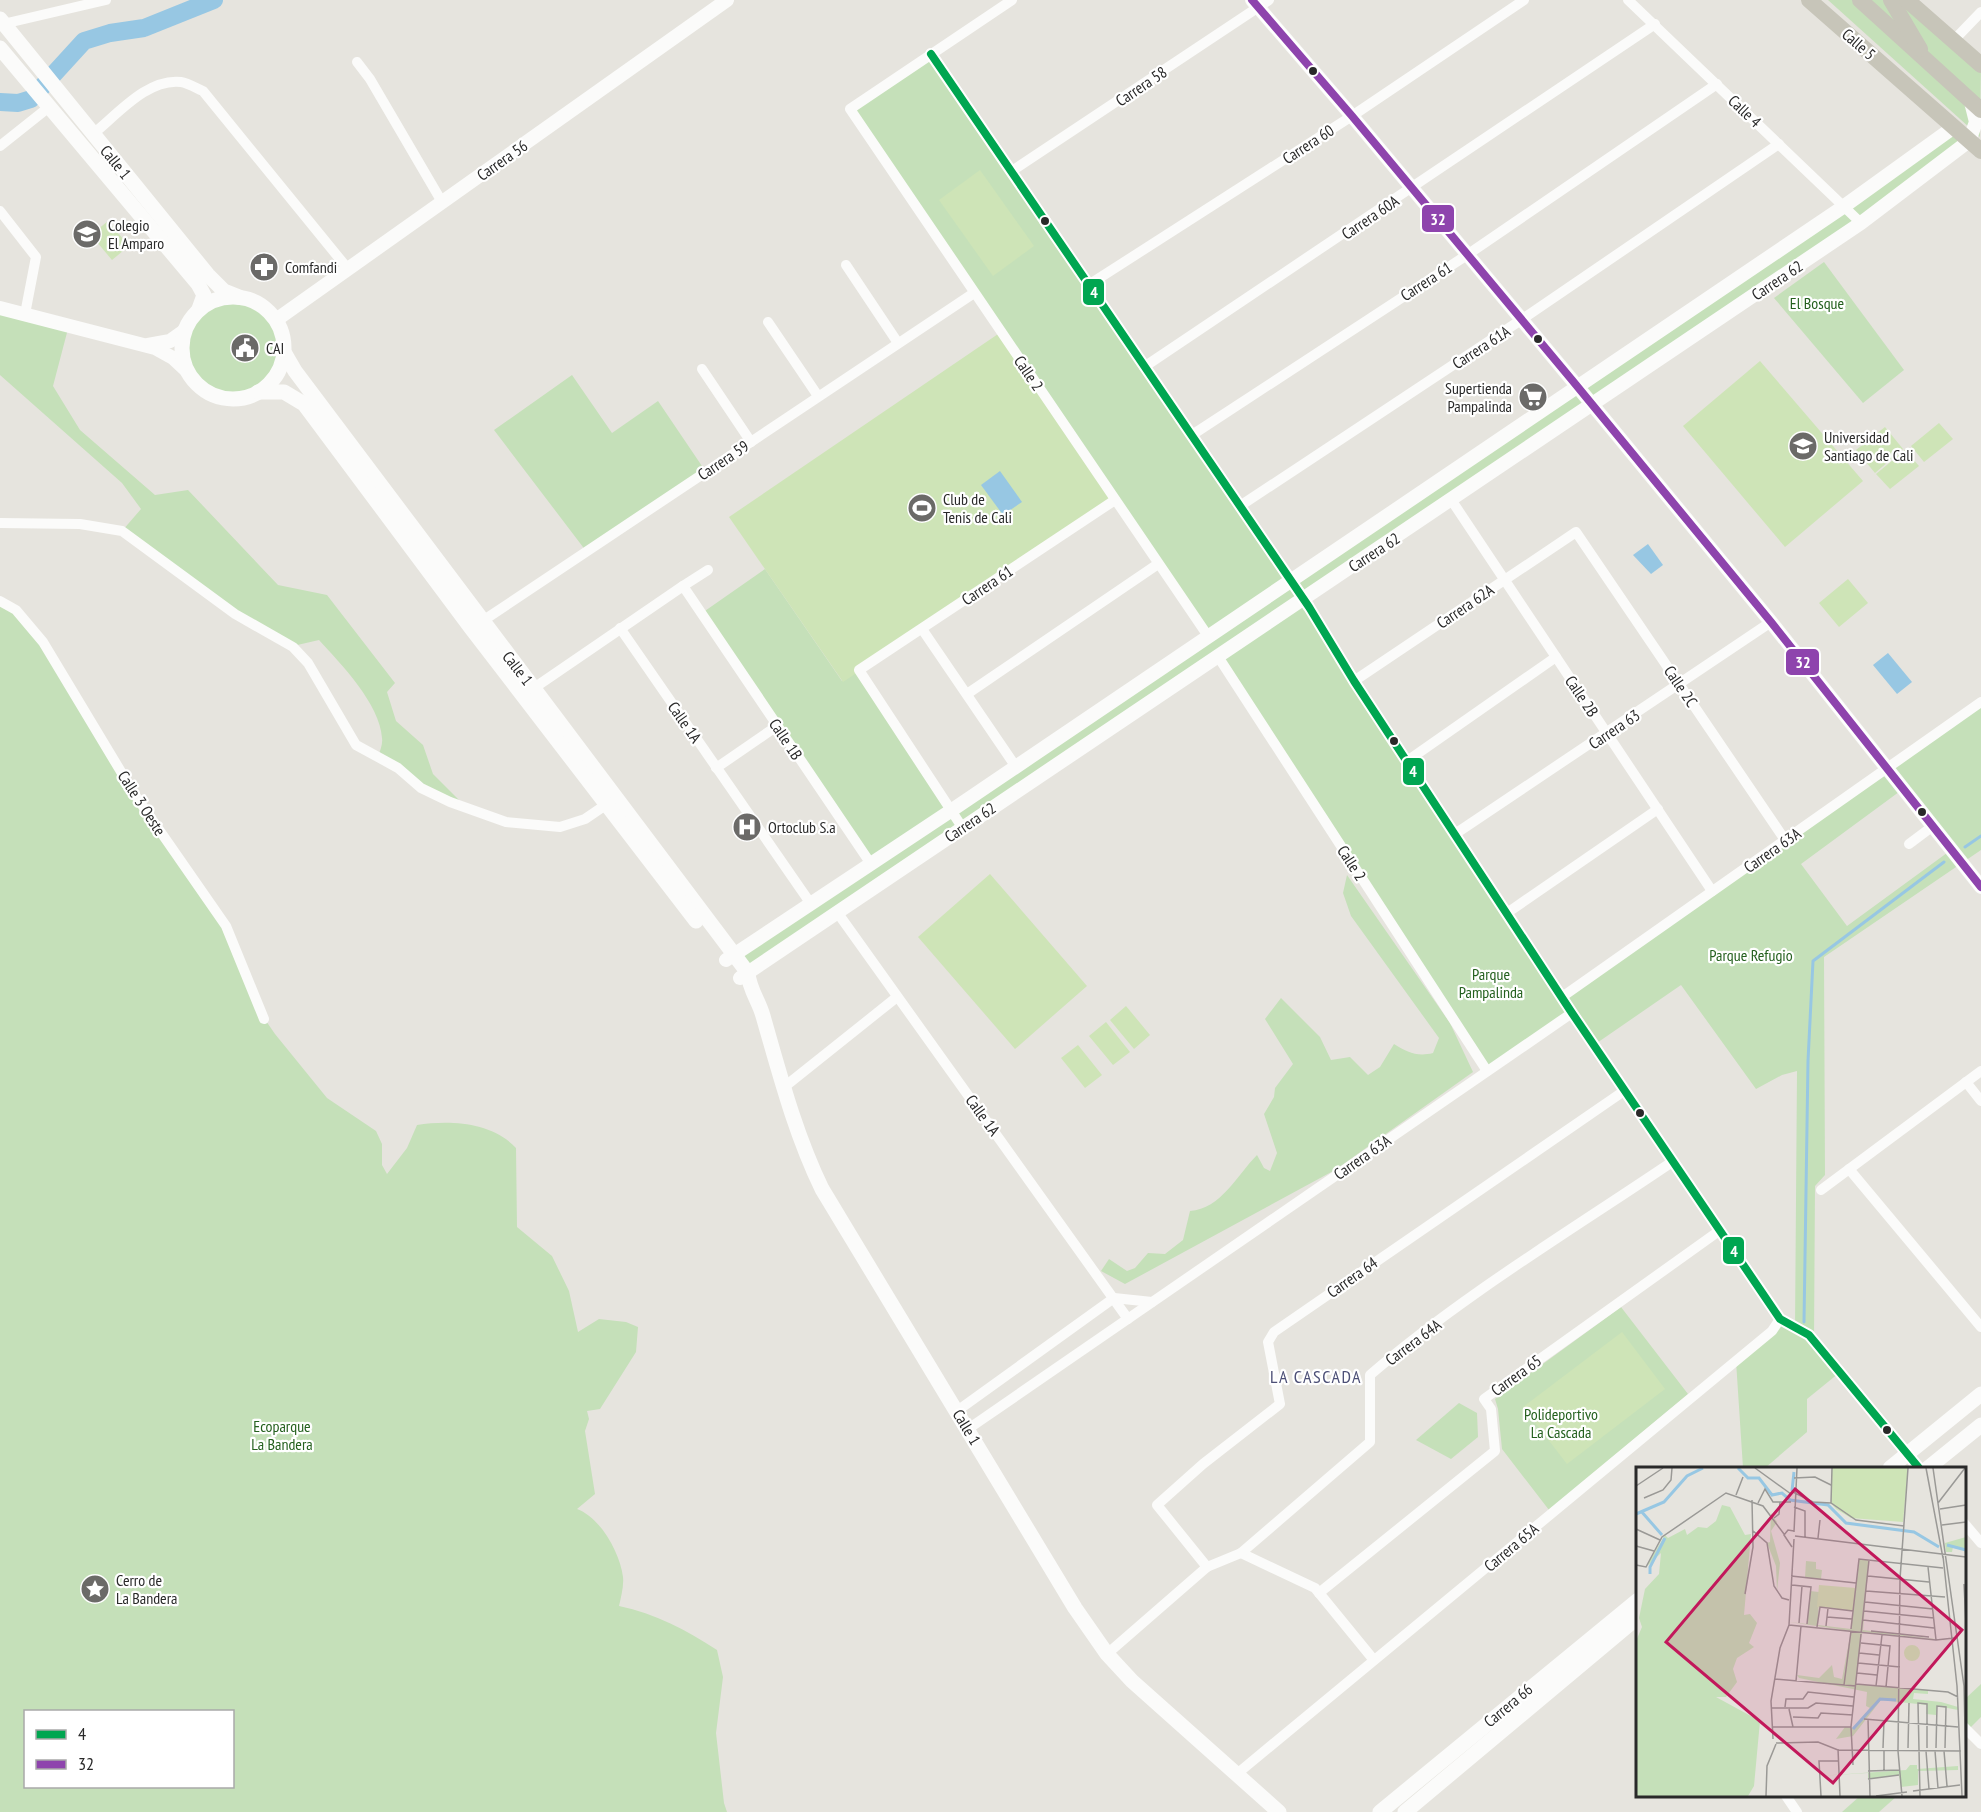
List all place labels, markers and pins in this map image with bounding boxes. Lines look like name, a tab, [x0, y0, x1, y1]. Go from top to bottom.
unlabelled marker	[1307, 65, 1319, 77]
place label: Colegio El Amparo	[108, 215, 164, 253]
unlabelled marker	[1039, 215, 1051, 227]
school or university icon: Colegio El Amparo	[71, 218, 103, 250]
pharmacy icon: Comfandi	[248, 251, 280, 283]
place label: Comfandi	[285, 257, 337, 277]
public building icon: CAI	[229, 332, 261, 364]
unlabelled marker	[1532, 333, 1544, 345]
place label: CAI	[266, 338, 284, 358]
place label: Supertienda Pampalinda	[1445, 378, 1512, 416]
supermarket icon: Supertienda Pampalinda	[1517, 381, 1549, 413]
place label: Universidad Santiago de Cali	[1824, 427, 1913, 465]
school or university icon: Universidad Santiago de Cali	[1787, 430, 1819, 462]
place label: Club de Tenis de Cali	[943, 489, 1012, 527]
sports icon: Club de Tenis de Cali	[906, 492, 938, 524]
unlabelled marker	[1388, 735, 1400, 747]
unlabelled marker	[1916, 806, 1928, 818]
hospital icon: Ortoclub S.a	[731, 811, 763, 843]
place label: Ortoclub S.a	[768, 817, 836, 837]
unlabelled marker	[1634, 1107, 1646, 1119]
unlabelled marker	[1881, 1424, 1893, 1436]
place label: Cerro de La Bandera	[116, 1570, 178, 1608]
place icon: Cerro de La Bandera	[79, 1573, 111, 1605]

